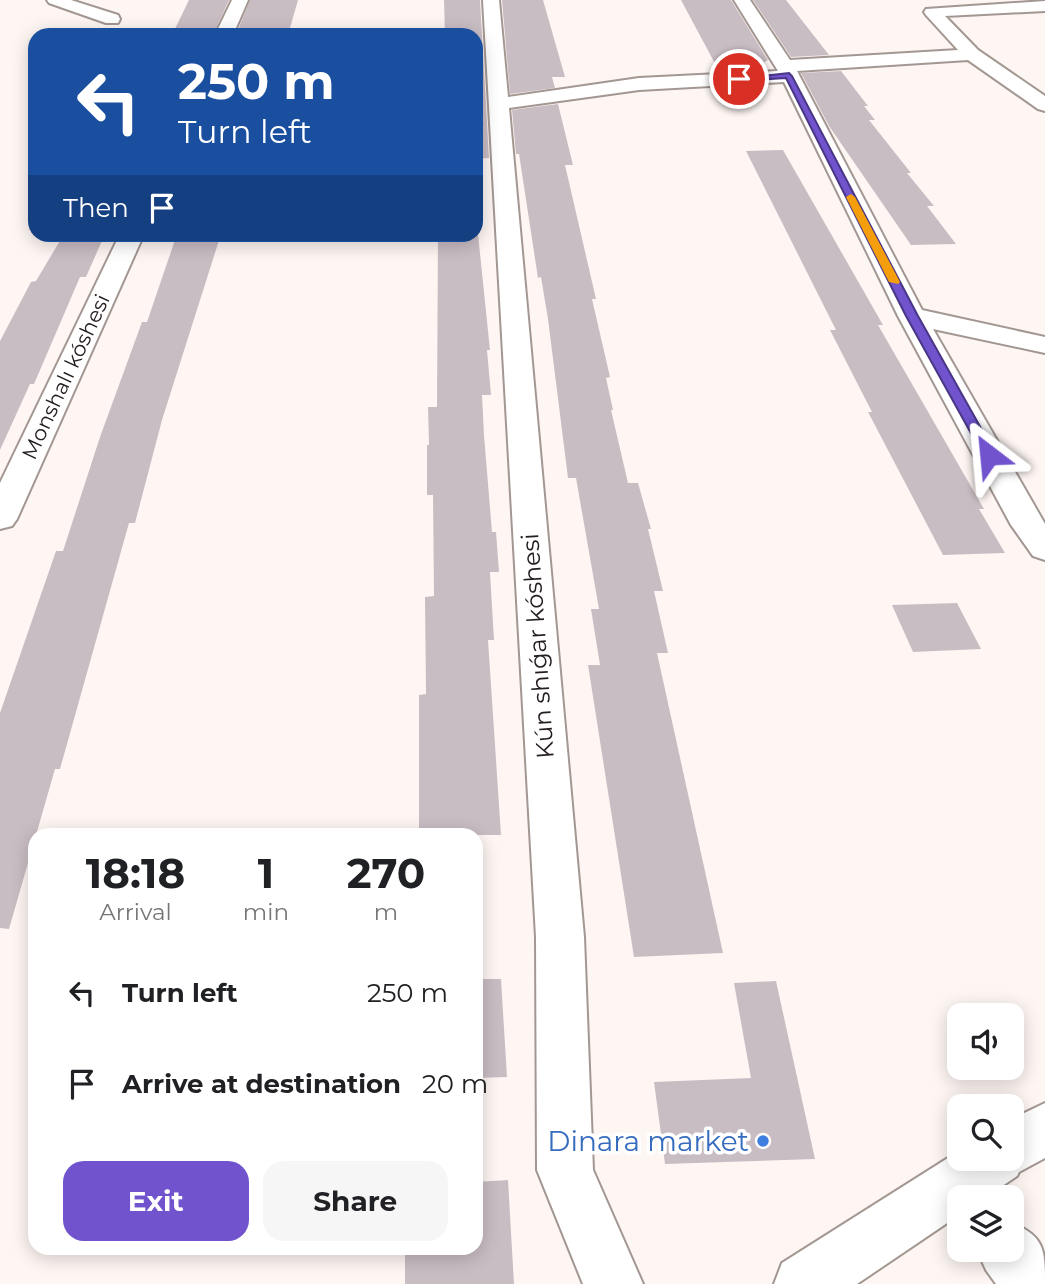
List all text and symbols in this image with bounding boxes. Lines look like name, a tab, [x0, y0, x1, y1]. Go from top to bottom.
pin	[709, 49, 769, 109]
text: 250 m	[178, 52, 335, 111]
icon: left	[63, 56, 154, 147]
icon: arrive	[720, 60, 758, 98]
text: Turn left	[178, 112, 312, 151]
icon: arrive	[143, 189, 181, 227]
text: Then	[63, 192, 129, 224]
street label: Monshalı kóshesi	[16, 290, 115, 463]
position arrow	[952, 418, 1026, 492]
street label: Kún shıǵar kóshesi	[515, 532, 560, 760]
text: 18:18	[86, 847, 185, 899]
text: 1	[258, 847, 274, 899]
text: 270	[347, 847, 425, 899]
text: Arrival	[99, 898, 172, 926]
text: min	[243, 898, 289, 926]
text: m	[374, 898, 398, 926]
icon: left	[63, 974, 101, 1012]
text: Turn left	[122, 977, 238, 1009]
text: 250 m	[367, 977, 448, 1009]
map controls	[947, 1003, 1024, 1262]
button: sound	[947, 1003, 1024, 1080]
icon: arrive	[63, 1065, 101, 1103]
text: Arrive at destination	[122, 1068, 401, 1100]
text: 20 m	[422, 1068, 488, 1100]
button: search	[947, 1094, 1024, 1171]
place label: Dinara market	[547, 1124, 749, 1158]
marker: Dinara market	[755, 1133, 771, 1149]
button: Exit	[63, 1161, 249, 1241]
button: Share	[263, 1161, 448, 1241]
button: layers	[947, 1185, 1024, 1262]

